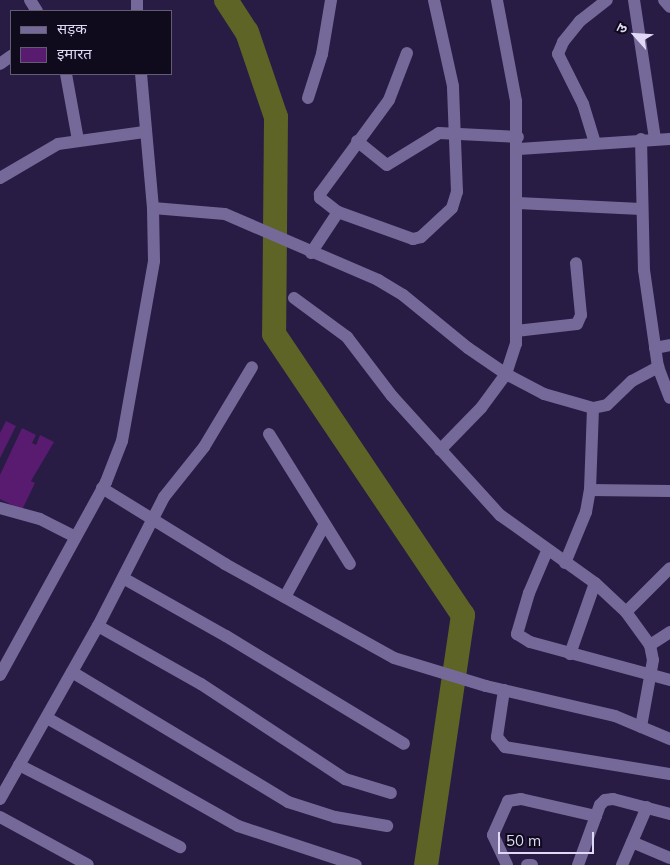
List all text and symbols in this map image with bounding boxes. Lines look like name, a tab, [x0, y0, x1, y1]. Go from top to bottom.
legend	[10, 10, 172, 75]
north arrow	[610, 10, 660, 60]
text: सड़क	[57, 19, 87, 38]
text: उ	[612, 21, 631, 36]
text: इमारत	[57, 44, 92, 63]
scale bar	[500, 822, 596, 854]
text: 50 m	[506, 831, 541, 850]

